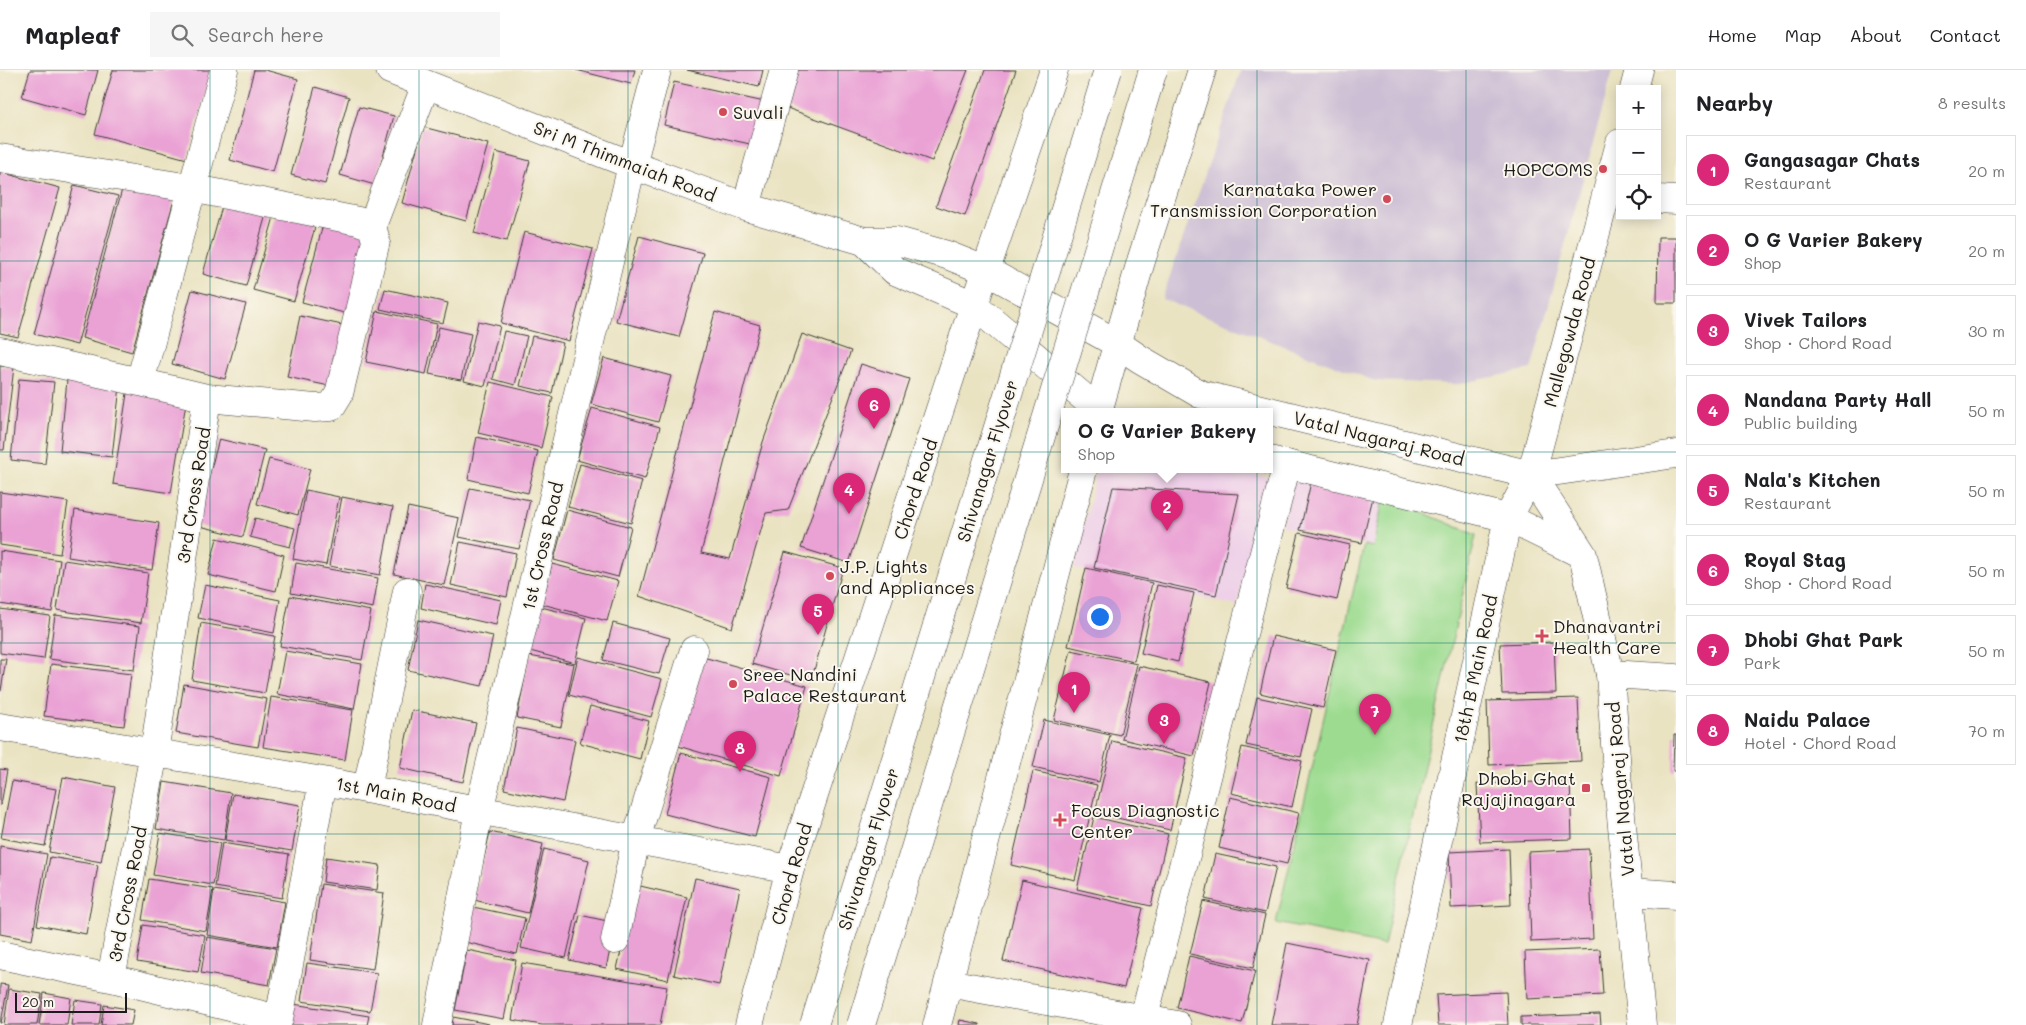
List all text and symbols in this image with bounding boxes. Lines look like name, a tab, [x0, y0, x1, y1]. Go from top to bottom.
search box	[150, 12, 500, 57]
text: Mapleaf	[25, 19, 120, 50]
icon: search	[168, 21, 196, 49]
text: Search here	[208, 22, 324, 47]
text: Home	[1708, 23, 1757, 47]
text: Map	[1785, 23, 1821, 47]
text: About	[1849, 23, 1902, 47]
text: Contact	[1930, 23, 2001, 47]
map controls	[1616, 85, 1661, 220]
button: +	[1616, 85, 1661, 130]
text: Nearby	[1696, 89, 1773, 116]
text: 8 results	[1938, 92, 2006, 113]
place label: Suvali	[733, 100, 784, 124]
marker: Suvali	[717, 106, 729, 118]
street label: Sri M Thimmaiah Road	[530, 115, 720, 207]
button: −	[1616, 130, 1661, 175]
text: Gangasagar Chats	[1744, 147, 1920, 172]
place label: HOPCOMS	[1503, 157, 1593, 181]
text: 1	[1709, 160, 1717, 181]
text: 20 m	[1968, 160, 2005, 181]
marker: HOPCOMS	[1597, 163, 1609, 175]
text: Restaurant	[1744, 172, 1832, 193]
button: locate	[1616, 175, 1661, 220]
place label: Karnataka Power Transmission Corporation	[1150, 177, 1377, 222]
marker: Karnataka Power Transmission Corporation	[1381, 193, 1393, 205]
text: O G Varier Bakery	[1744, 227, 1923, 252]
text: 2	[1709, 240, 1717, 261]
text: 20 m	[1968, 240, 2005, 261]
text: Shop	[1744, 252, 1781, 273]
street label: Mallegowda Road	[1537, 254, 1601, 410]
text: Vivek Tailors	[1744, 307, 1867, 332]
text: 3	[1708, 320, 1718, 341]
text: 30 m	[1968, 320, 2005, 341]
text: Shop · Chord Road	[1744, 332, 1892, 353]
street label: Shivanagar Flyover	[951, 377, 1023, 545]
text: Nandana Party Hall	[1744, 387, 1931, 412]
pin: 6	[858, 388, 890, 429]
text: 4	[1708, 400, 1718, 421]
text: 50 m	[1968, 400, 2005, 421]
street label: Vatal Nagaraj Road	[1291, 405, 1467, 471]
popup	[1061, 408, 1273, 473]
text: Public building	[1744, 412, 1857, 433]
text: O G Varier Bakery	[1078, 418, 1256, 443]
street label: 3rd Cross Road	[170, 425, 216, 565]
street label: Chord Road	[887, 435, 943, 543]
text: Shop	[1078, 443, 1115, 464]
text: Nala's Kitchen	[1744, 467, 1880, 492]
pin: 4	[833, 473, 865, 514]
street label: 1st Cross Road	[516, 479, 568, 613]
text: 5	[1708, 480, 1718, 501]
text: 50 m	[1968, 480, 2005, 501]
pin: 2	[1151, 490, 1183, 531]
text: Restaurant	[1744, 492, 1832, 513]
text: Royal Stag	[1744, 547, 1846, 572]
place label: J.P. Lights and Appliances	[840, 554, 975, 599]
text: 6	[1708, 560, 1718, 581]
text: 50 m	[1968, 560, 2005, 581]
marker: J.P. Lights and Appliances	[824, 570, 836, 582]
text: Shop · Chord Road	[1744, 572, 1892, 593]
street label: 18th B Main Road	[1448, 592, 1502, 746]
pin: 5	[802, 594, 834, 635]
your location	[1087, 604, 1113, 630]
place label: Dhanavantri Health Care	[1553, 614, 1661, 659]
text: Dhobi Ghat Park	[1744, 627, 1903, 652]
marker: Dhanavantri Health Care	[1535, 629, 1549, 643]
text: 7	[1709, 640, 1717, 661]
text: 50 m	[1968, 640, 2005, 661]
text: Park	[1744, 652, 1780, 673]
place label: Sree Nandini Palace Restaurant	[743, 662, 907, 707]
pin: 1	[1058, 672, 1090, 713]
marker: Sree Nandini Palace Restaurant	[727, 678, 739, 690]
pin: 7	[1359, 694, 1391, 735]
street label: Vatal Nagaraj Road	[1600, 701, 1640, 877]
pin: 3	[1148, 703, 1180, 744]
text: Naidu Palace	[1744, 707, 1870, 732]
text: 8	[1708, 720, 1718, 741]
text: 70 m	[1968, 720, 2005, 741]
pin: 8	[724, 731, 756, 772]
text: Hotel · Chord Road	[1744, 732, 1896, 753]
street label: Shivanagar Flyover	[832, 765, 904, 933]
place label: Dhobi Ghat Rajajinagara	[1461, 766, 1576, 811]
street label: 1st Main Road	[334, 771, 458, 817]
marker: Dhobi Ghat Rajajinagara	[1580, 782, 1592, 794]
place label: Focus Diagnostic Center	[1071, 798, 1220, 843]
marker: Focus Diagnostic Center	[1053, 813, 1067, 827]
street label: Chord Road	[765, 820, 817, 928]
street label: 3rd Cross Road	[102, 824, 152, 964]
scale bar	[15, 990, 128, 1013]
text: 20 m	[22, 992, 54, 1011]

